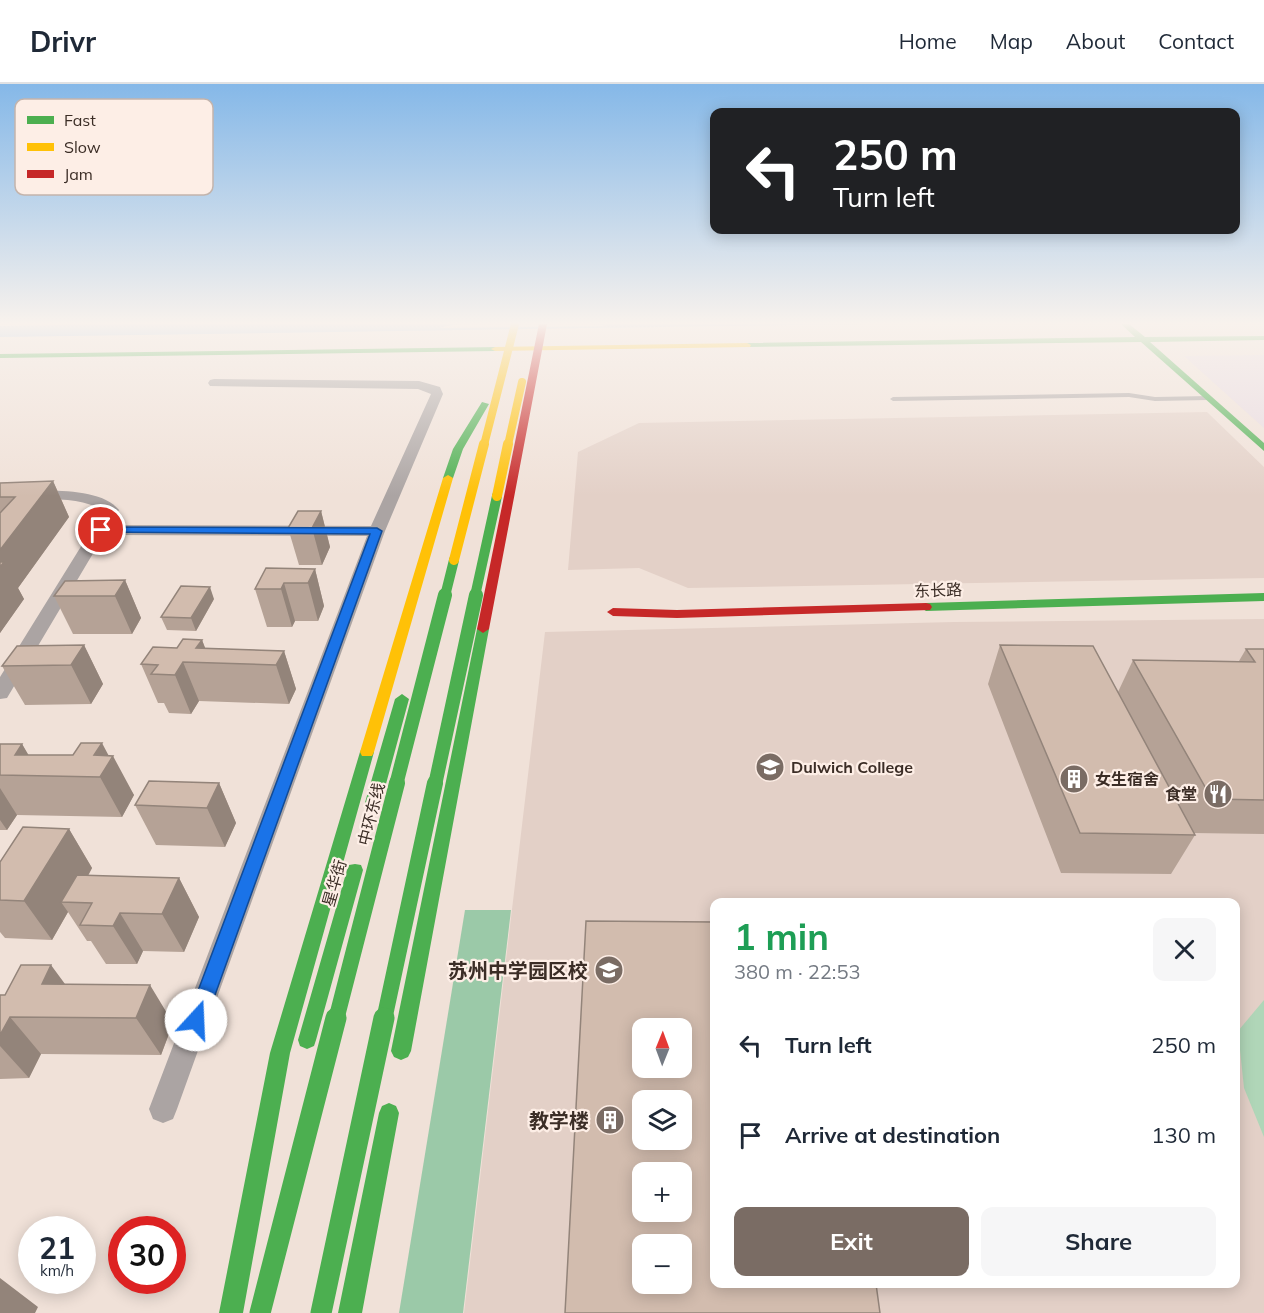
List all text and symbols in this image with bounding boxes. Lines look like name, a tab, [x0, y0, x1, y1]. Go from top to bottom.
text: Drivr	[30, 24, 96, 59]
text: Home	[899, 28, 957, 54]
text: Map	[990, 28, 1033, 54]
text: About	[1066, 28, 1125, 54]
text: Contact	[1158, 28, 1234, 54]
legend	[15, 99, 213, 195]
text: Fast	[64, 110, 96, 130]
text: 250 m	[833, 128, 958, 181]
icon: left	[734, 132, 812, 210]
text: Slow	[64, 137, 101, 157]
text: Jam	[64, 164, 93, 184]
text: Turn left	[833, 180, 935, 214]
pin	[75, 504, 126, 555]
icon: arrive	[84, 513, 117, 546]
street label: 东长路	[914, 579, 962, 601]
school or university icon: Dulwich College	[754, 751, 786, 783]
place label: Dulwich College	[791, 757, 913, 777]
building icon: 女生宿舍	[1058, 763, 1090, 795]
place label: 女生宿舍	[1095, 769, 1159, 789]
restaurant icon: 食堂	[1202, 778, 1234, 810]
street label: 中环东线	[354, 781, 388, 847]
place label: 食堂	[1165, 784, 1197, 804]
street label: 星华街	[318, 857, 350, 909]
text: 1 min	[734, 914, 829, 959]
button: close	[1153, 918, 1216, 981]
school or university icon: 苏州中学园区校	[593, 954, 625, 986]
place label: 苏州中学园区校	[448, 958, 588, 983]
text: 380 m · 22:53	[734, 959, 860, 984]
position arrow	[164, 988, 228, 1052]
north arrow	[632, 1018, 692, 1078]
map controls	[632, 1018, 692, 1294]
icon: left	[734, 1029, 767, 1062]
text: Turn left	[785, 1031, 872, 1059]
text: 250 m	[1151, 1031, 1216, 1059]
button: layers	[632, 1090, 692, 1150]
building icon: 教学楼	[594, 1104, 626, 1136]
place label: 教学楼	[529, 1108, 589, 1133]
icon: arrive	[734, 1119, 767, 1152]
text: Arrive at destination	[785, 1121, 1000, 1149]
text: 130 m	[1151, 1121, 1216, 1149]
button: +	[632, 1162, 692, 1222]
button: Exit	[734, 1207, 969, 1276]
button: Share	[981, 1207, 1216, 1276]
speed limit sign: 30	[108, 1216, 186, 1294]
text: 21	[39, 1229, 75, 1267]
button: −	[632, 1234, 692, 1294]
text: km/h	[40, 1261, 74, 1280]

